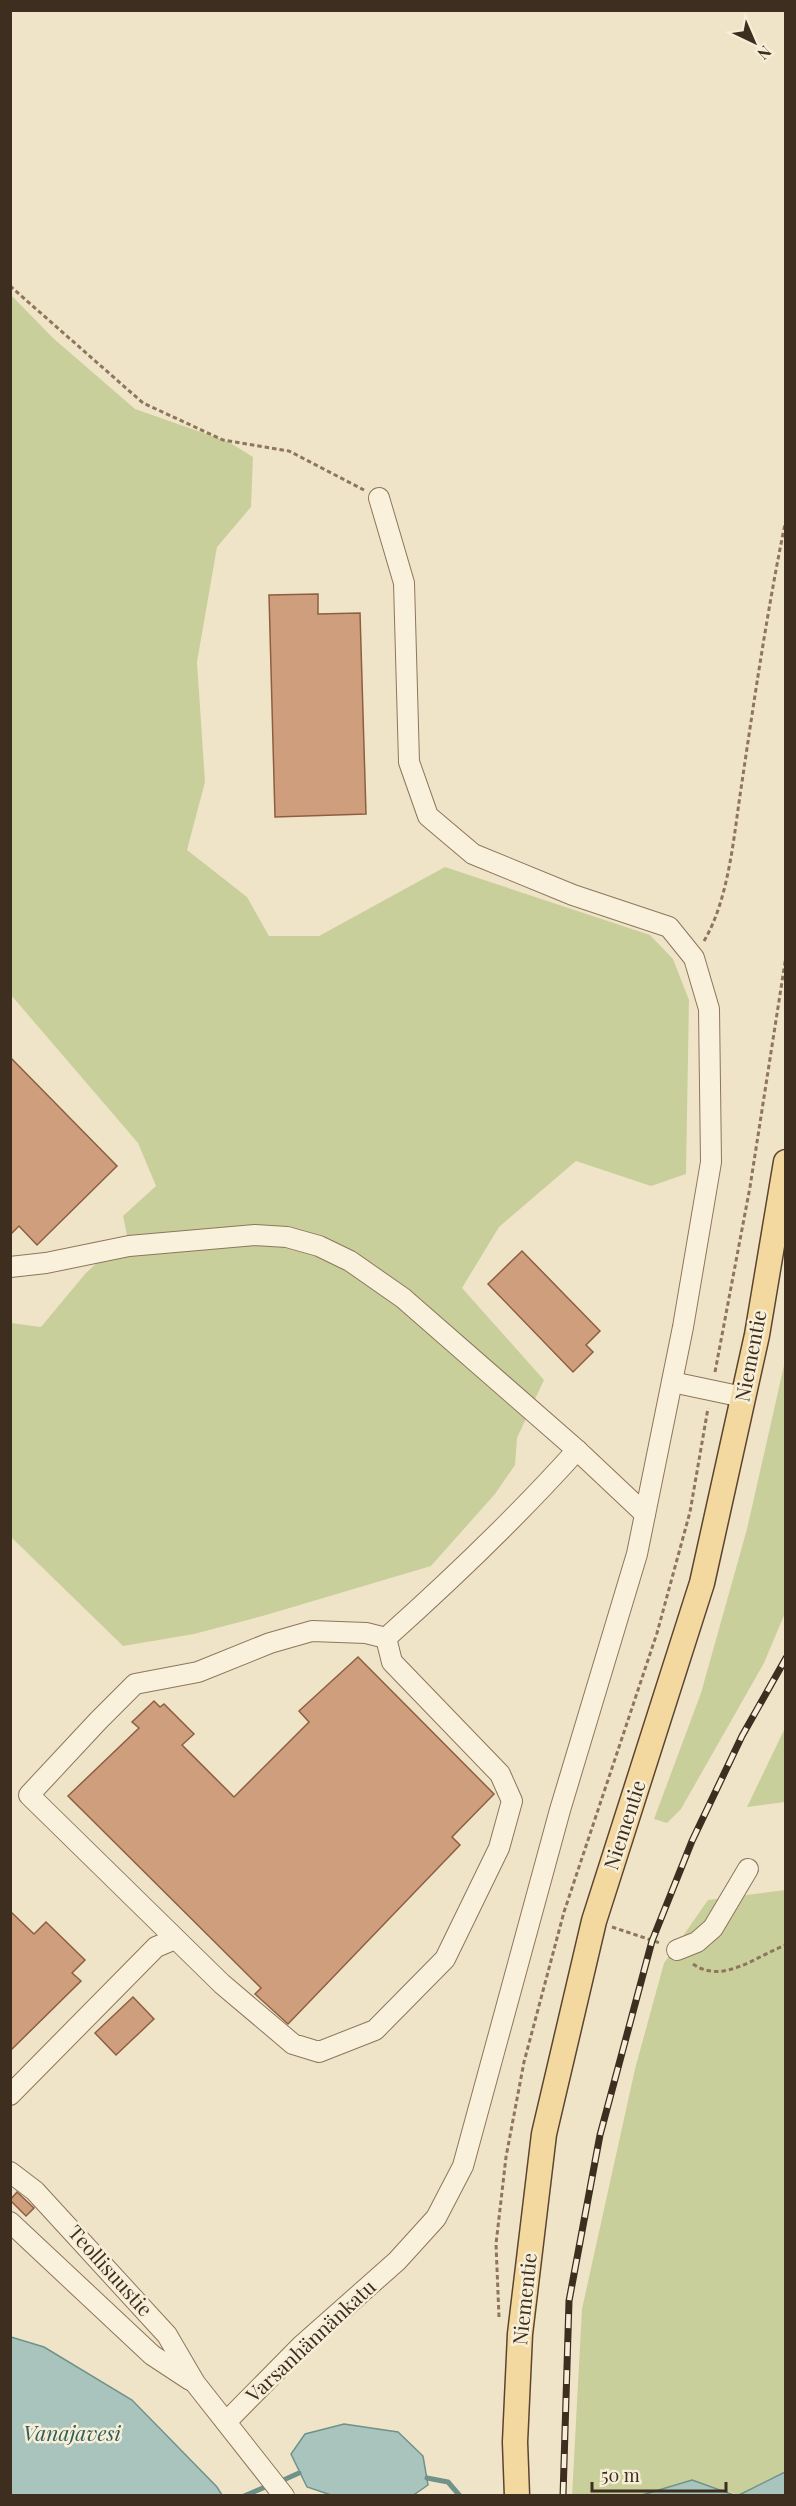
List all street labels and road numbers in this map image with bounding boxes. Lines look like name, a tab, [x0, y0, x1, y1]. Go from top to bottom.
street label: Niementie	[727, 1308, 772, 1404]
street label: Niementie	[596, 1776, 651, 1873]
street label: Teollisuustie	[63, 2219, 159, 2321]
street label: Niementie	[505, 2251, 542, 2346]
street label: Varsanhännänkatu	[239, 2272, 381, 2408]

